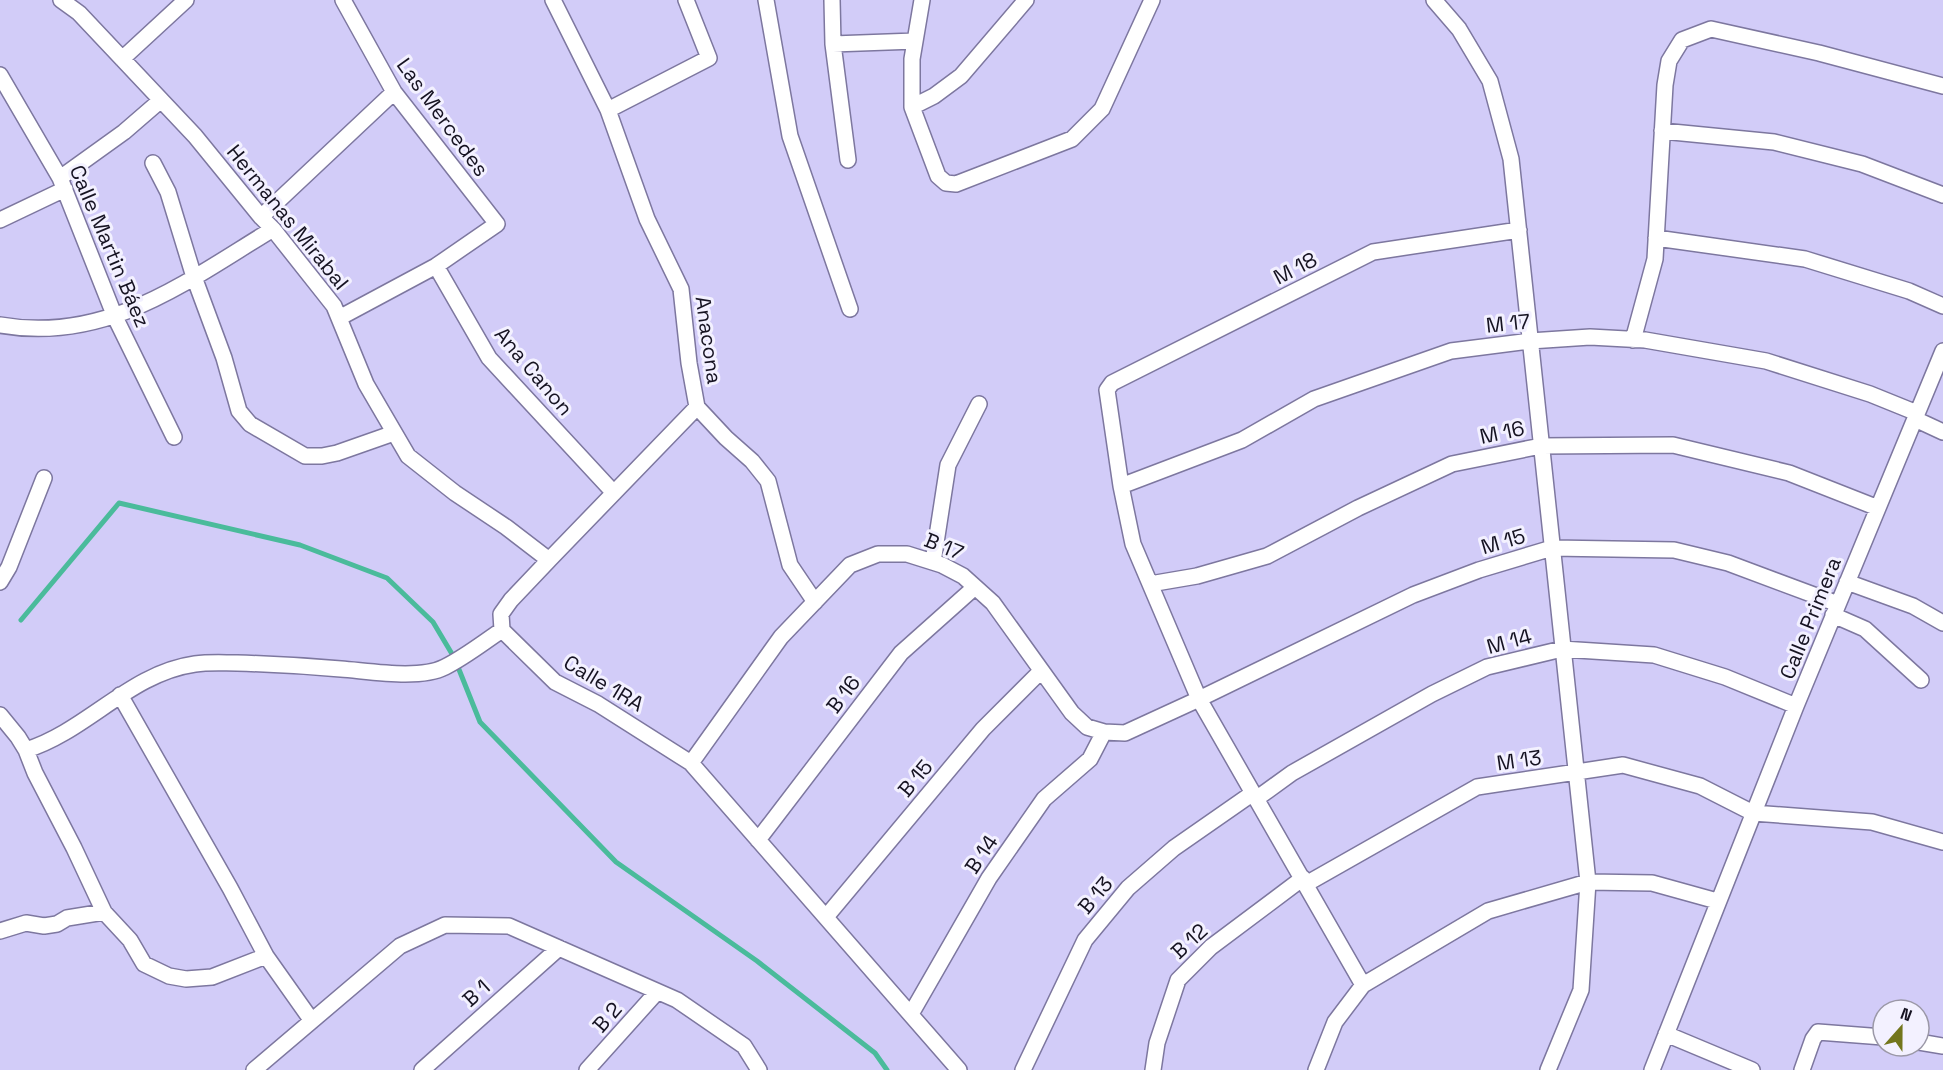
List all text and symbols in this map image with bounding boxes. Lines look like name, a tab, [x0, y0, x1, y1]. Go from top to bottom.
street label: Las Mercedes	[391, 52, 495, 182]
street label: Hermanas Mirabal	[221, 139, 355, 295]
street label: Calle Martin Báez	[64, 161, 156, 331]
street label: M 18	[1269, 246, 1321, 290]
street label: Anacona	[689, 294, 729, 386]
street label: M 17	[1485, 307, 1532, 339]
street label: Ana Canon	[489, 321, 579, 421]
street label: M 16	[1477, 414, 1527, 450]
street label: M 15	[1478, 522, 1528, 560]
street label: B 17	[920, 526, 968, 566]
street label: Calle Primera	[1773, 553, 1847, 683]
street label: M 14	[1484, 622, 1534, 660]
street label: Calle 1RA	[559, 649, 649, 717]
street label: B 16	[820, 670, 866, 718]
street label: M 13	[1495, 743, 1543, 777]
street label: B 15	[892, 754, 938, 802]
street label: B 14	[958, 829, 1004, 879]
street label: B 13	[1072, 871, 1118, 919]
street label: B 12	[1165, 917, 1213, 965]
street label: B 1	[457, 974, 495, 1012]
street label: B 2	[586, 996, 628, 1038]
north arrow	[1871, 998, 1931, 1058]
text: N	[1897, 1003, 1915, 1026]

